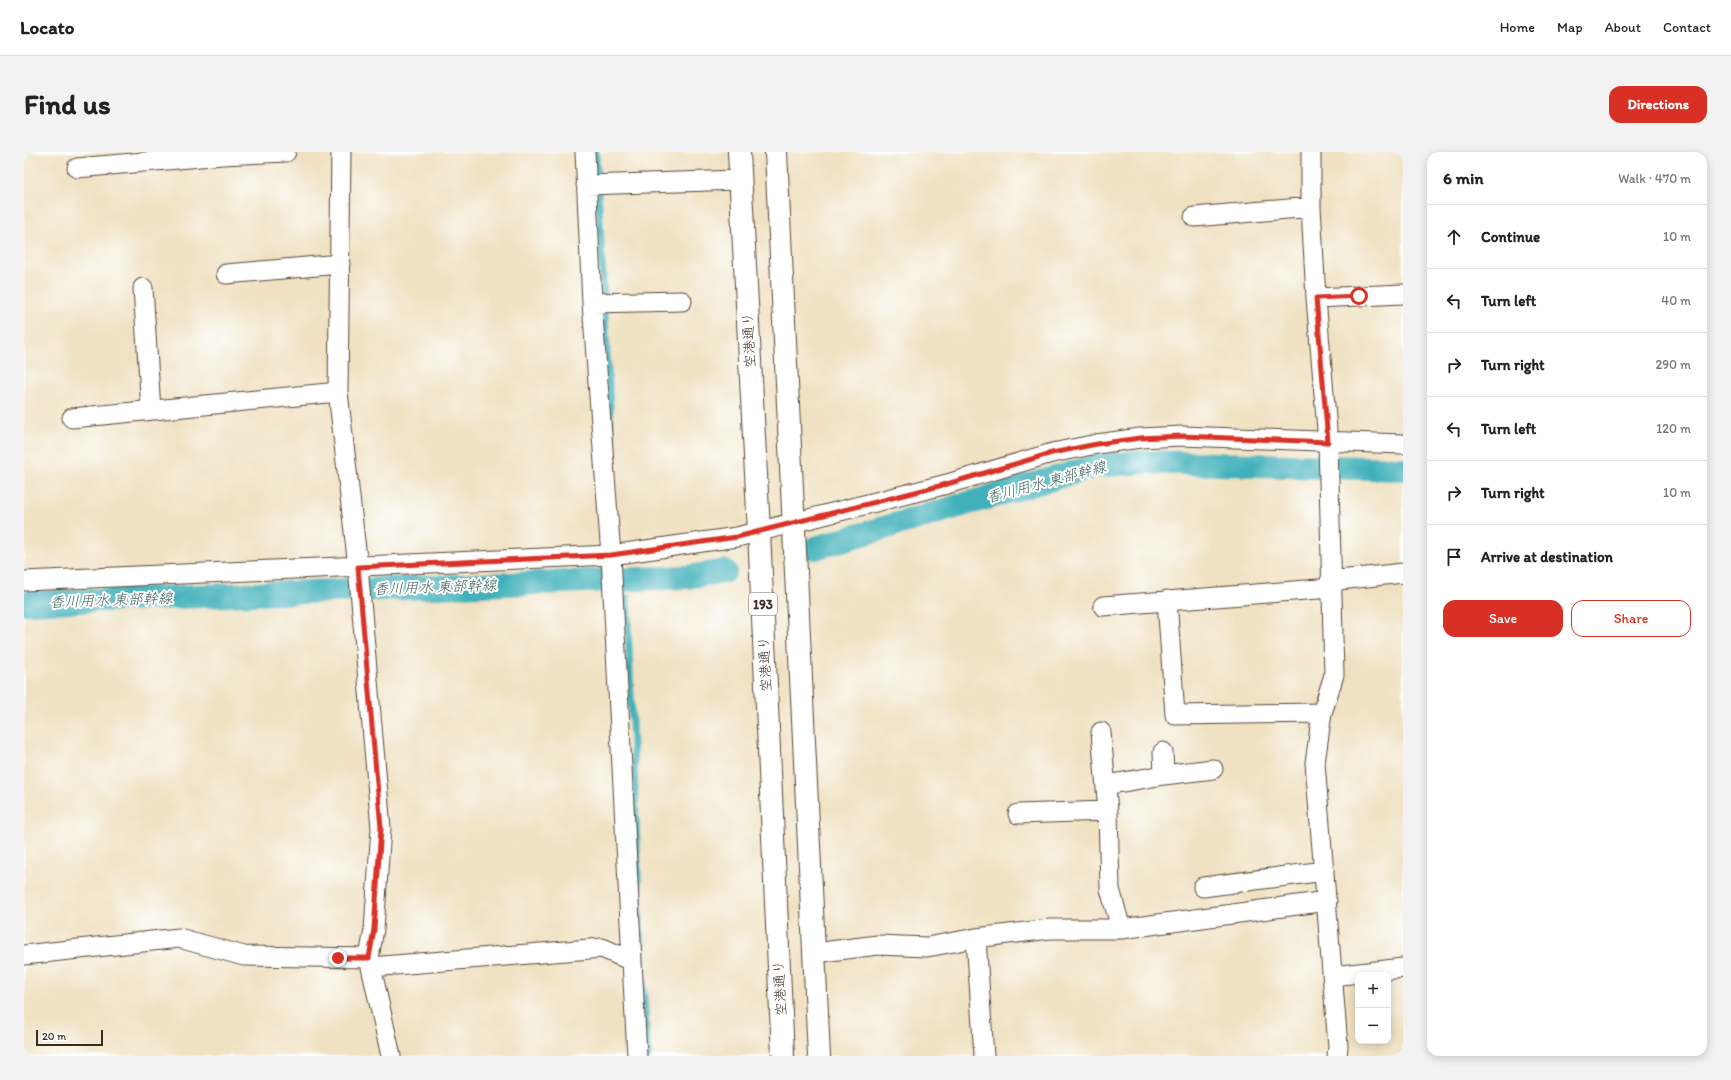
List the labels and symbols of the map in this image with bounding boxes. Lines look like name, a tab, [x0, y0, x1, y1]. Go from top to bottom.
route start	[1350, 287, 1368, 305]
street label: 空港通り	[739, 312, 759, 368]
water label: 香川用水 東部幹線	[984, 457, 1109, 507]
water label: 香川用水 東部幹線	[373, 576, 498, 598]
water label: 香川用水 東部幹線	[49, 589, 174, 611]
road number: 193	[749, 593, 777, 615]
street label: 空港通り	[755, 636, 775, 692]
route end	[329, 949, 347, 967]
street label: 空港通り	[770, 960, 790, 1016]
scale bar	[36, 1028, 103, 1047]

